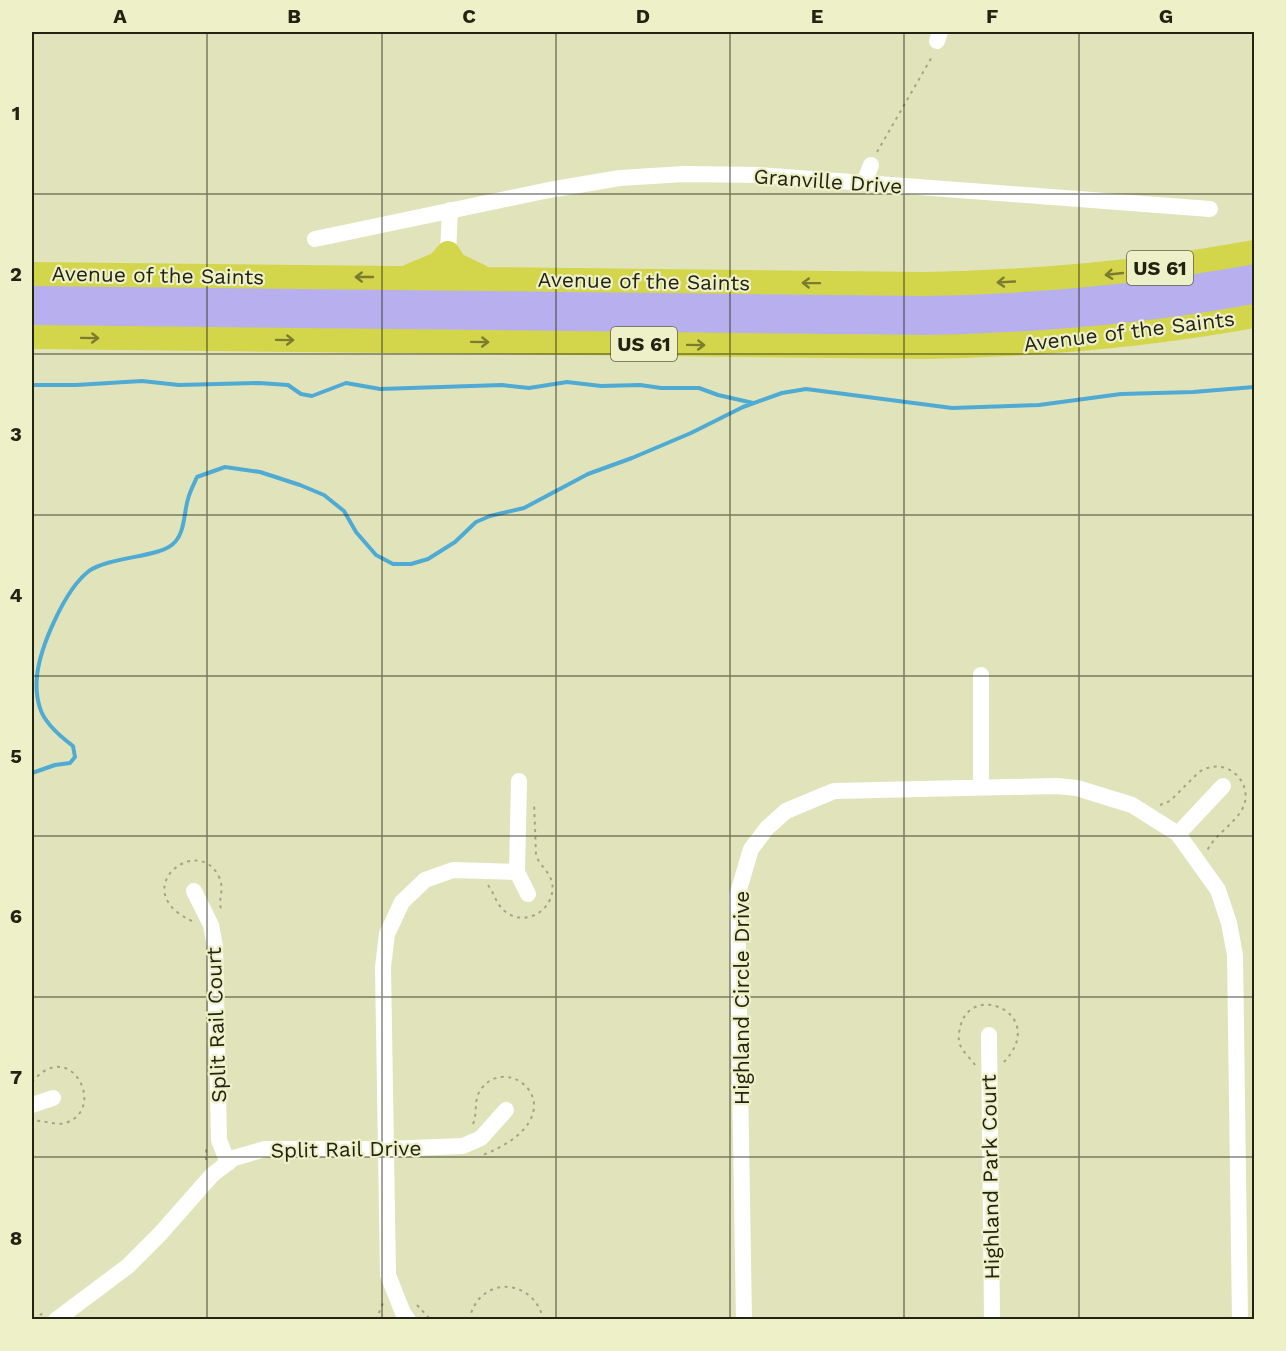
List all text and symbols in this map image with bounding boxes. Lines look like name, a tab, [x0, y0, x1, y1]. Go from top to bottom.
text: A	[113, 4, 127, 28]
text: B	[287, 4, 301, 28]
text: C	[462, 4, 476, 28]
text: D	[636, 4, 650, 28]
text: E	[811, 4, 823, 28]
text: F	[986, 4, 998, 28]
text: G	[1159, 4, 1173, 28]
text: 1	[12, 101, 20, 125]
street label: Granville Drive	[753, 163, 903, 199]
road number: US 61	[1127, 251, 1193, 285]
street label: Avenue of the Saints	[52, 261, 264, 289]
text: 2	[10, 262, 22, 286]
street label: Avenue of the Saints	[538, 267, 750, 295]
one-way arrow	[1104, 268, 1124, 279]
one-way arrow	[354, 272, 374, 283]
one-way arrow	[801, 277, 821, 289]
one-way arrow	[996, 277, 1016, 288]
street label: Avenue of the Saints	[1022, 306, 1236, 356]
road number: US 61	[611, 327, 677, 361]
one-way arrow	[79, 332, 99, 343]
one-way arrow	[274, 334, 294, 346]
one-way arrow	[469, 336, 489, 348]
one-way arrow	[685, 339, 705, 351]
text: 3	[10, 422, 22, 446]
text: 4	[10, 583, 23, 607]
text: 5	[10, 744, 22, 768]
street label: Highland Circle Drive	[729, 891, 754, 1105]
text: 6	[10, 904, 22, 928]
street label: Split Rail Court	[201, 947, 231, 1103]
text: 7	[10, 1065, 22, 1089]
street label: Highland Park Court	[976, 1074, 1004, 1280]
street label: Split Rail Drive	[270, 1135, 422, 1163]
text: 8	[10, 1226, 22, 1250]

